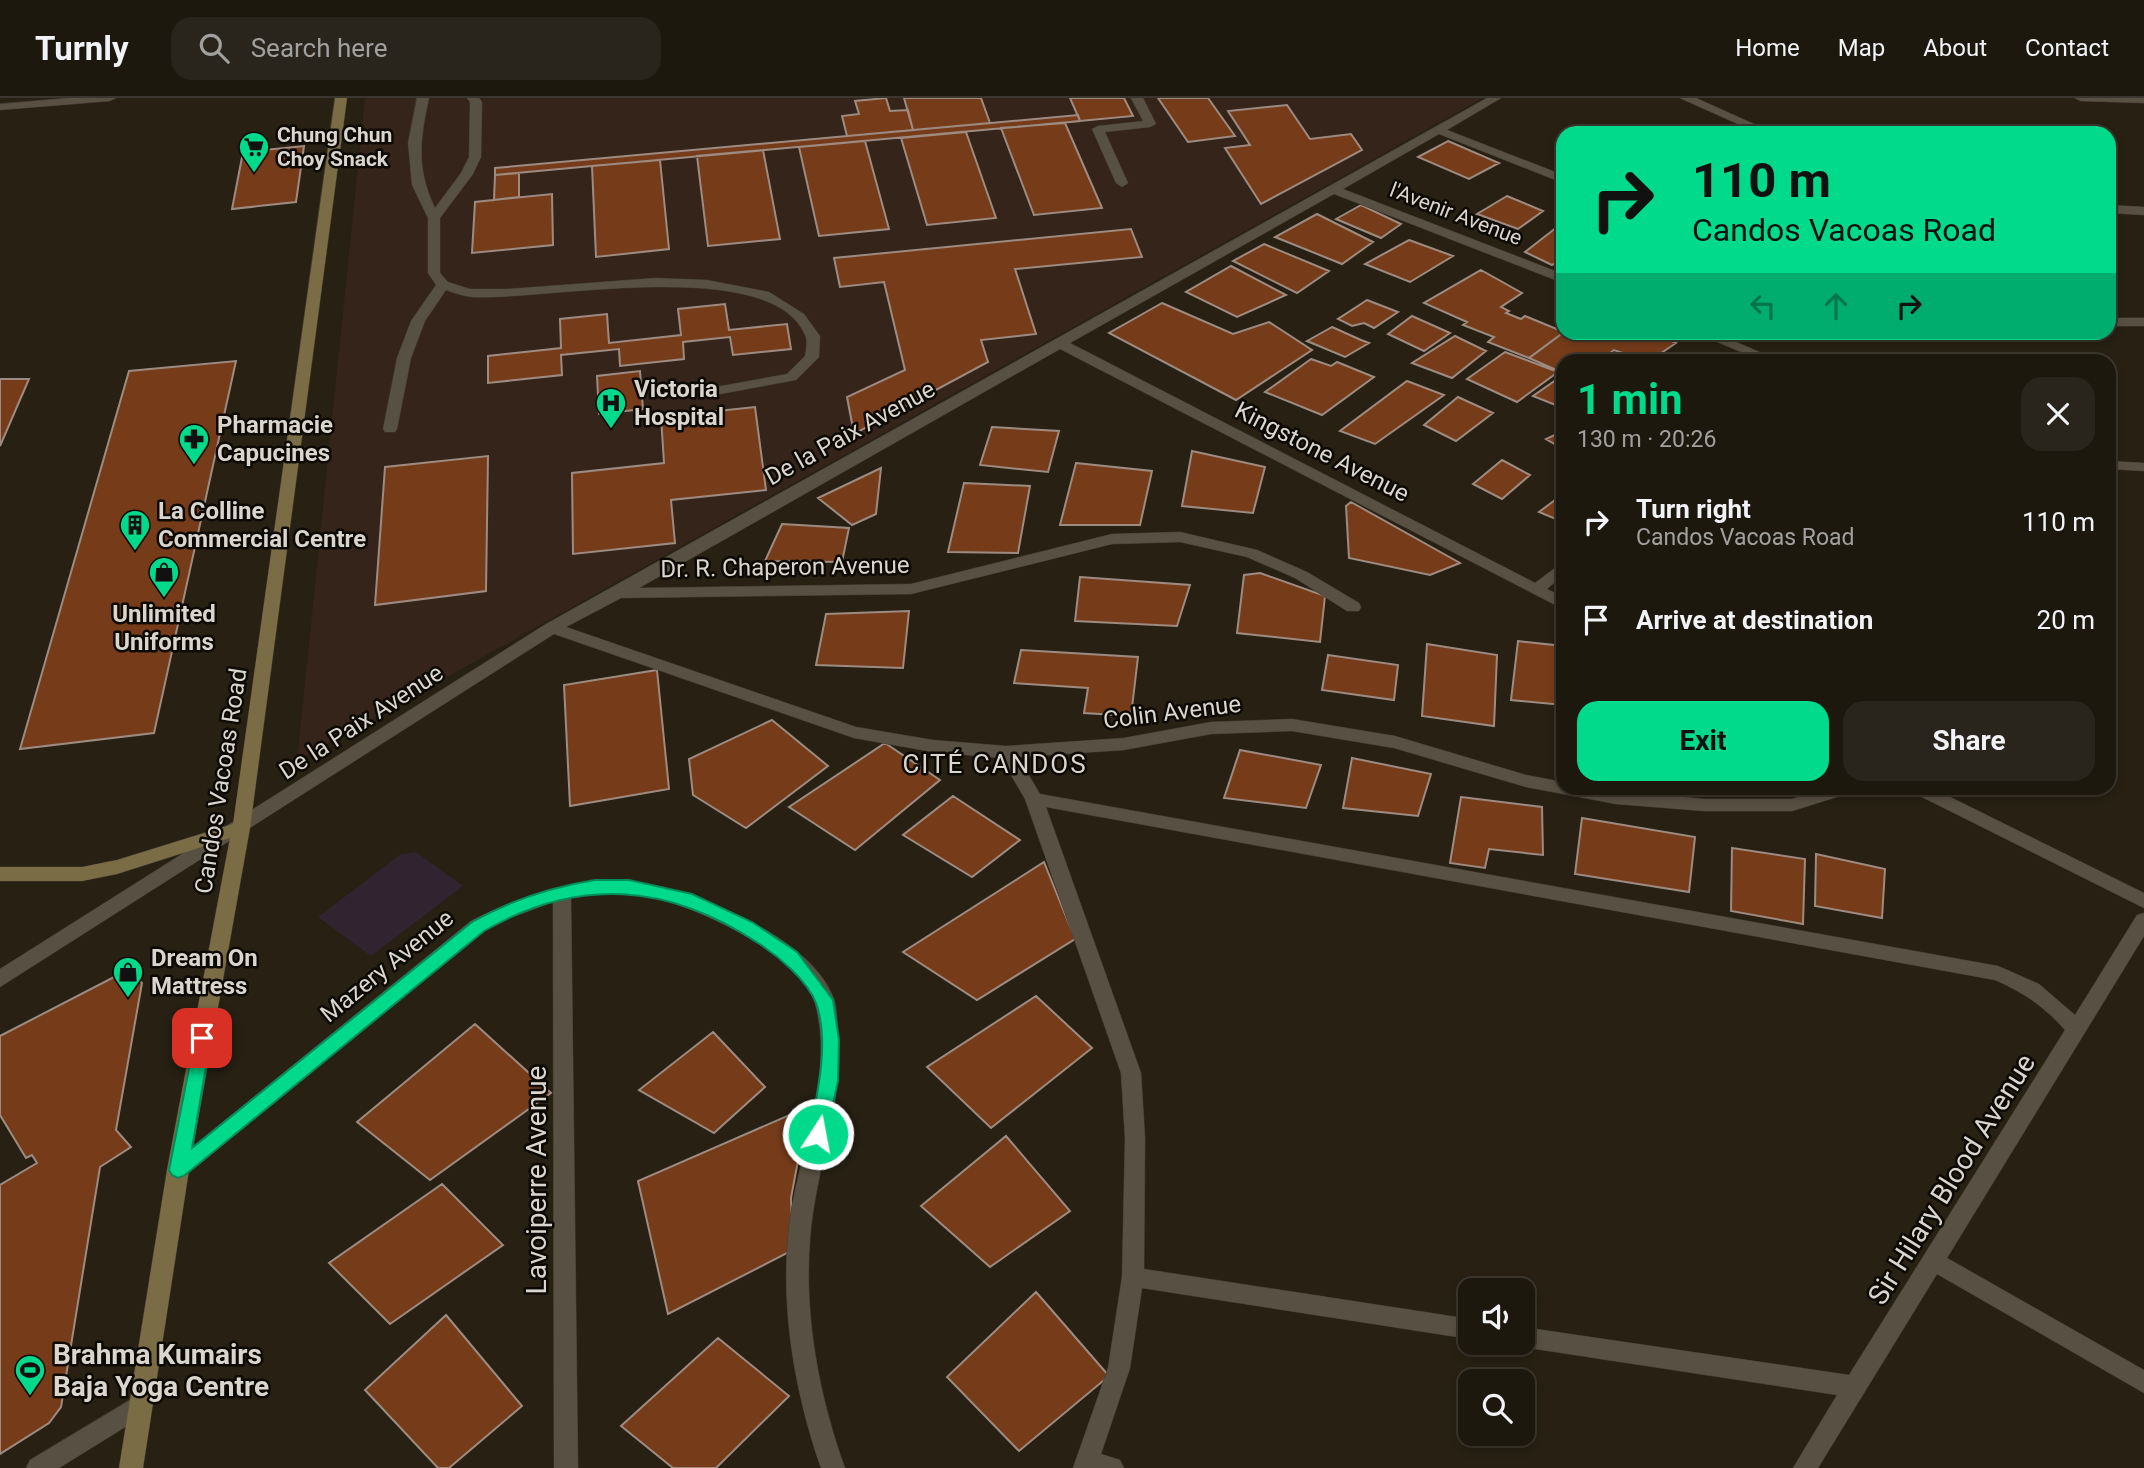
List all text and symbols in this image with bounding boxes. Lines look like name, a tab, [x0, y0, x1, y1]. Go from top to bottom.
search box	[171, 17, 661, 80]
text: Turnly	[35, 29, 129, 68]
icon: search	[195, 29, 233, 67]
text: Search here	[251, 33, 387, 63]
text: Home	[1735, 34, 1800, 62]
text: Map	[1838, 34, 1885, 62]
text: About	[1923, 34, 1987, 62]
text: Contact	[2025, 34, 2109, 62]
place label: Chung Chun Choy Snack	[277, 123, 392, 171]
supermarket icon: Chung Chun Choy Snack	[237, 130, 271, 174]
text: 110 m	[1692, 152, 1831, 209]
icon: right	[1577, 154, 1668, 245]
street label: l'Avenir Avenue	[1387, 178, 1525, 250]
text: Candos Vacoas Road	[1692, 211, 1996, 249]
icon: left	[1744, 287, 1782, 325]
icon: ahead	[1817, 287, 1855, 325]
icon: right	[1890, 287, 1928, 325]
place label: Victoria Hospital	[634, 375, 724, 431]
street label: De la Paix Avenue	[760, 375, 940, 491]
text: 1 min	[1577, 375, 1683, 424]
button: close	[2021, 377, 2095, 451]
hospital icon: Victoria Hospital	[594, 386, 628, 430]
street label: Kingstone Avenue	[1230, 396, 1414, 508]
place label: Pharmacie Capucines	[217, 411, 333, 467]
pharmacy icon: Pharmacie Capucines	[177, 422, 211, 466]
text: 130 m · 20:26	[1577, 426, 1716, 453]
text: Turn right	[1636, 494, 1751, 524]
place label: La Colline Commercial Centre	[158, 497, 366, 553]
icon: right	[1577, 503, 1615, 541]
text: 110 m	[2022, 507, 2095, 537]
building icon: La Colline Commercial Centre	[118, 508, 152, 552]
text: Candos Vacoas Road	[1636, 524, 1855, 551]
street label: Dr. R. Chaperon Avenue	[660, 551, 910, 583]
shop icon: Unlimited Uniforms	[147, 555, 181, 599]
place label: Unlimited Uniforms	[112, 600, 216, 656]
icon: arrive	[1577, 601, 1615, 639]
text: Arrive at destination	[1636, 605, 1873, 635]
text: 20 m	[2037, 605, 2095, 635]
street label: De la Paix Avenue	[274, 659, 448, 785]
street label: Candos Vacoas Road	[189, 666, 253, 896]
street label: Colin Avenue	[1101, 690, 1243, 734]
button: Exit	[1577, 701, 1829, 781]
button: Share	[1843, 701, 2095, 781]
district label: CITÉ CANDOS	[902, 749, 1088, 779]
street label: Mazery Avenue	[315, 904, 459, 1028]
place label: Dream On Mattress	[151, 944, 258, 1000]
shop icon: Dream On Mattress	[111, 955, 145, 999]
pin	[172, 1008, 232, 1068]
icon: arrive	[183, 1019, 221, 1057]
street label: Sir Hilary Blood Avenue	[1861, 1048, 2042, 1311]
street label: Lavoiperre Avenue	[520, 1066, 553, 1294]
position arrow	[781, 1097, 855, 1171]
map controls	[1458, 1278, 1535, 1446]
button: sound	[1458, 1278, 1535, 1355]
place label: Brahma Kumairs Baja Yoga Centre	[53, 1338, 269, 1403]
sports icon: Brahma Kumairs Baja Yoga Centre	[13, 1353, 47, 1397]
button: search	[1458, 1369, 1535, 1446]

